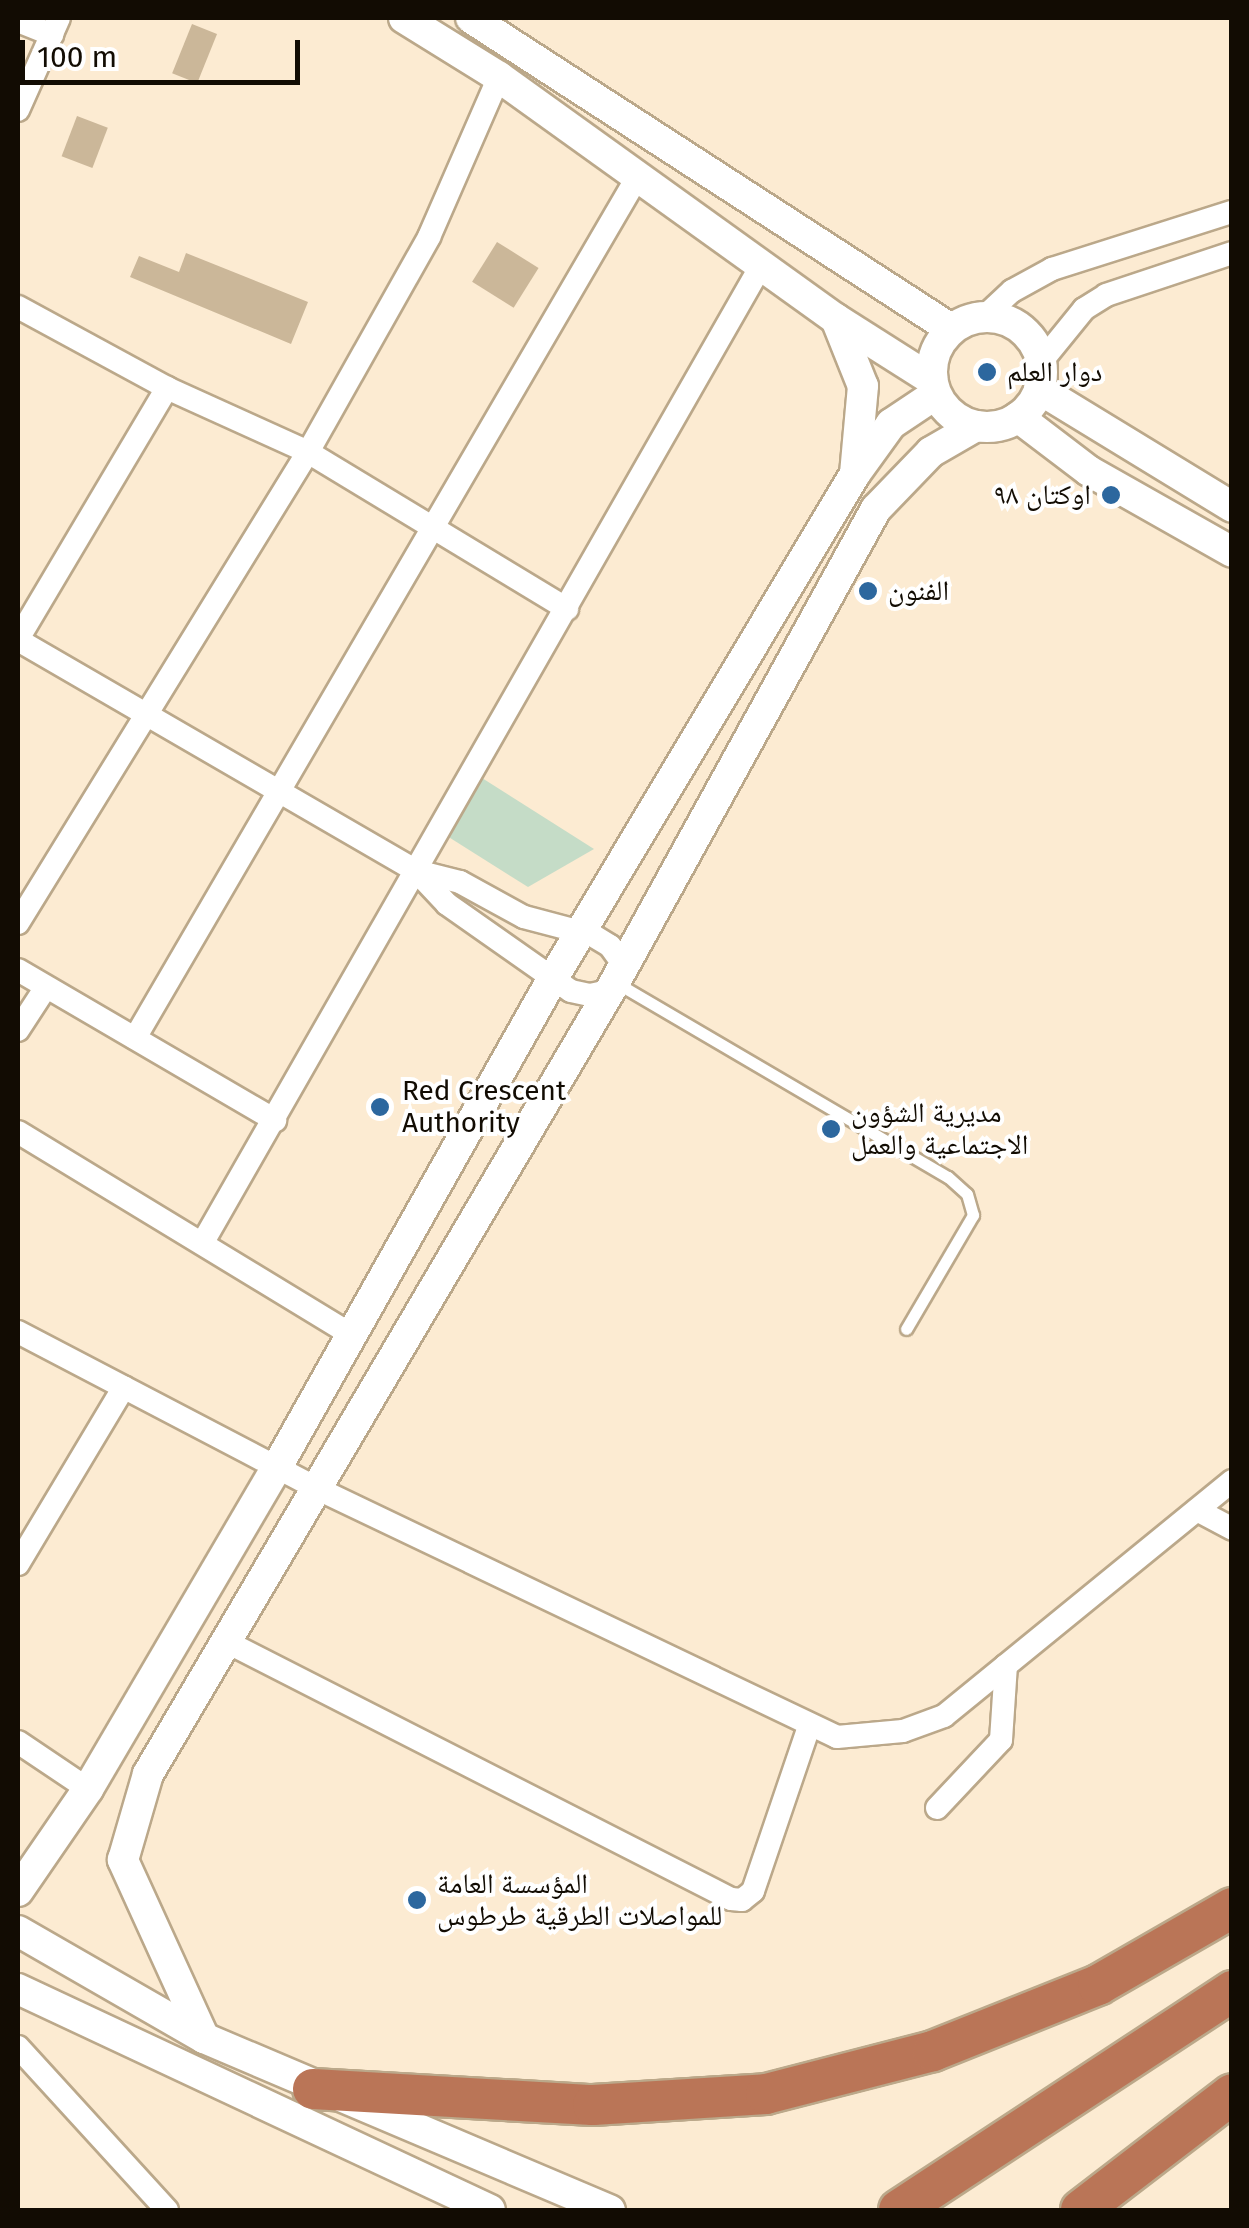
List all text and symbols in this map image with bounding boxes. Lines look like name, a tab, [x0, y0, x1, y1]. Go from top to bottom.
scale bar	[25, 20, 305, 82]
text: 100 m	[37, 39, 117, 75]
place label: دوار العلم	[1007, 355, 1102, 389]
marker: دوار العلم	[976, 361, 998, 383]
place label: اوكتان ٩٨	[993, 478, 1091, 512]
marker: اوكتان ٩٨	[1100, 484, 1122, 506]
place label: الفنون	[888, 574, 949, 608]
marker: الفنون	[857, 580, 879, 602]
place label: Red Crescent Authority	[402, 1074, 566, 1140]
marker: Red Crescent Authority	[367, 1094, 393, 1120]
place label: مديرية الشؤون الاجتماعية والعمل	[851, 1096, 1028, 1162]
marker: مديرية الشؤون الاجتماعية والعمل	[820, 1118, 842, 1140]
place label: المؤسسة العامة للمواصلات الطرقية طرطوس	[437, 1867, 722, 1933]
marker: المؤسسة العامة للمواصلات الطرقية طرطوس	[406, 1889, 428, 1911]

